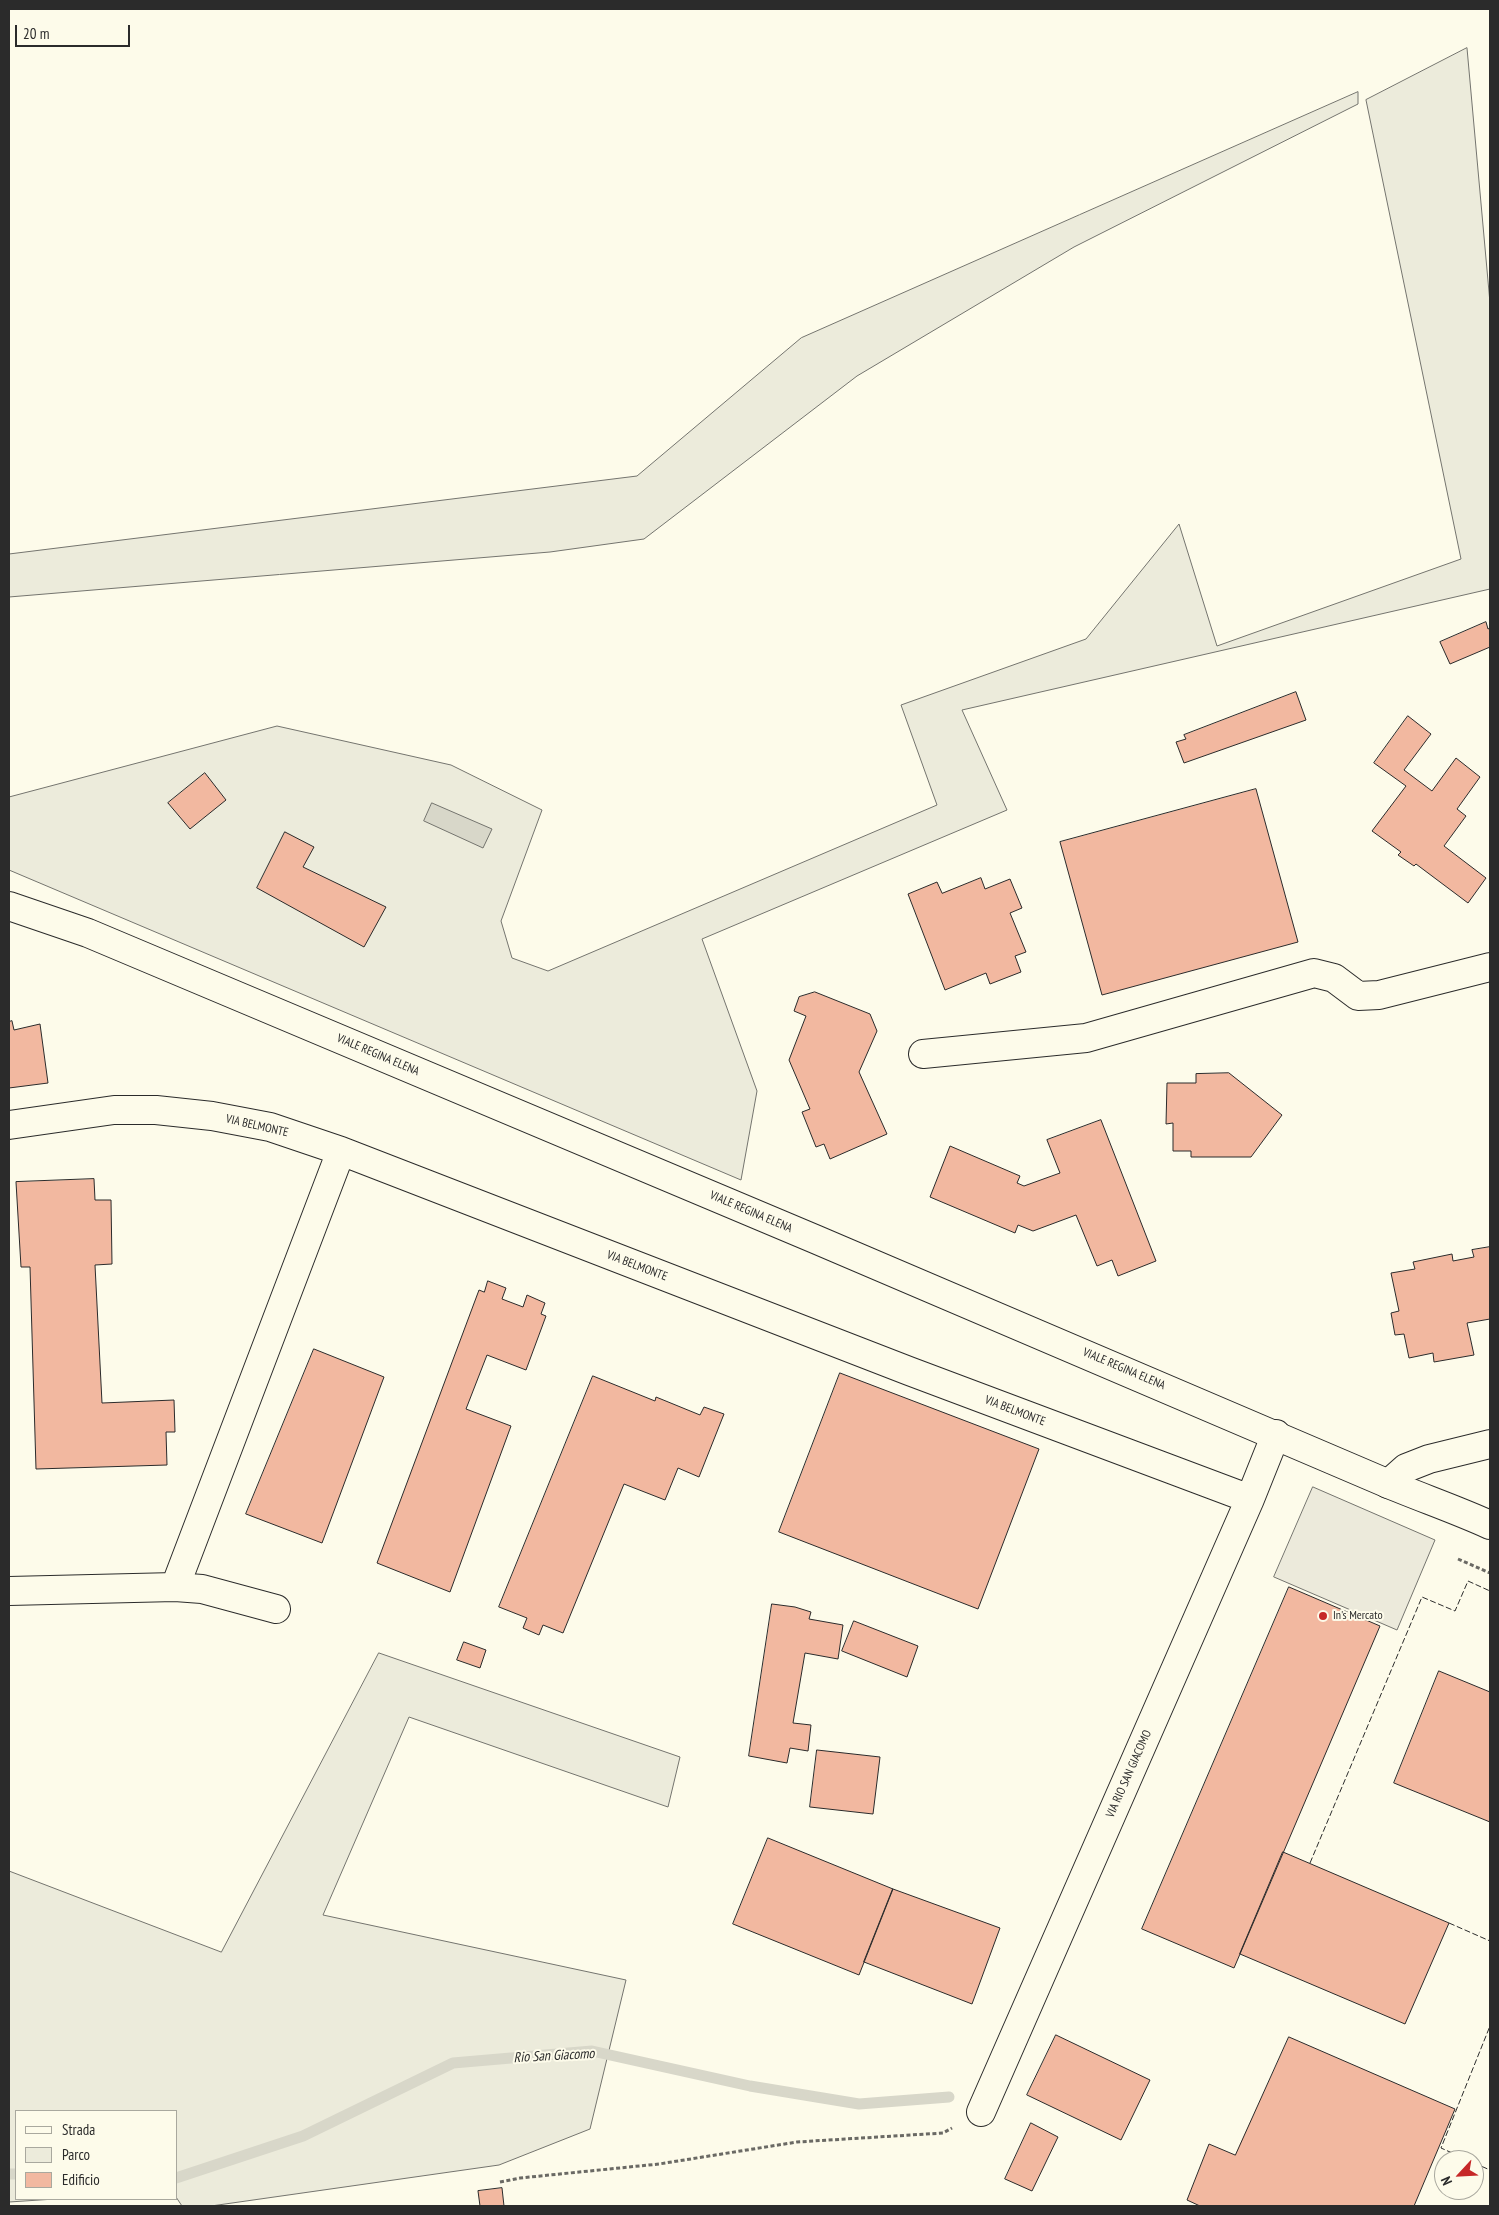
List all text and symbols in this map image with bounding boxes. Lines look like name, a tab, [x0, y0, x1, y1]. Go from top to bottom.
scale bar	[18, 15, 132, 47]
text: 20 m	[23, 24, 49, 43]
street label: VIALE REGINA ELENA	[335, 1031, 421, 1079]
street label: VIA BELMONTE	[224, 1112, 290, 1140]
street label: VIALE REGINA ELENA	[708, 1188, 794, 1236]
street label: VIA BELMONTE	[605, 1248, 669, 1284]
street label: VIALE REGINA ELENA	[1081, 1345, 1167, 1393]
street label: VIA BELMONTE	[983, 1393, 1047, 1429]
place label: In's Mercato	[1333, 1609, 1383, 1623]
marker: In's Mercato	[1317, 1610, 1329, 1622]
street label: VIA RIO SAN GIACOMO	[1103, 1728, 1155, 1820]
water label: Rio San Giacomo	[513, 2045, 595, 2067]
legend	[15, 2110, 178, 2200]
text: Strada	[62, 2120, 95, 2139]
text: Parco	[62, 2145, 90, 2164]
north arrow	[1434, 2150, 1484, 2200]
text: Edificio	[62, 2170, 100, 2189]
text: N	[1437, 2174, 1456, 2188]

